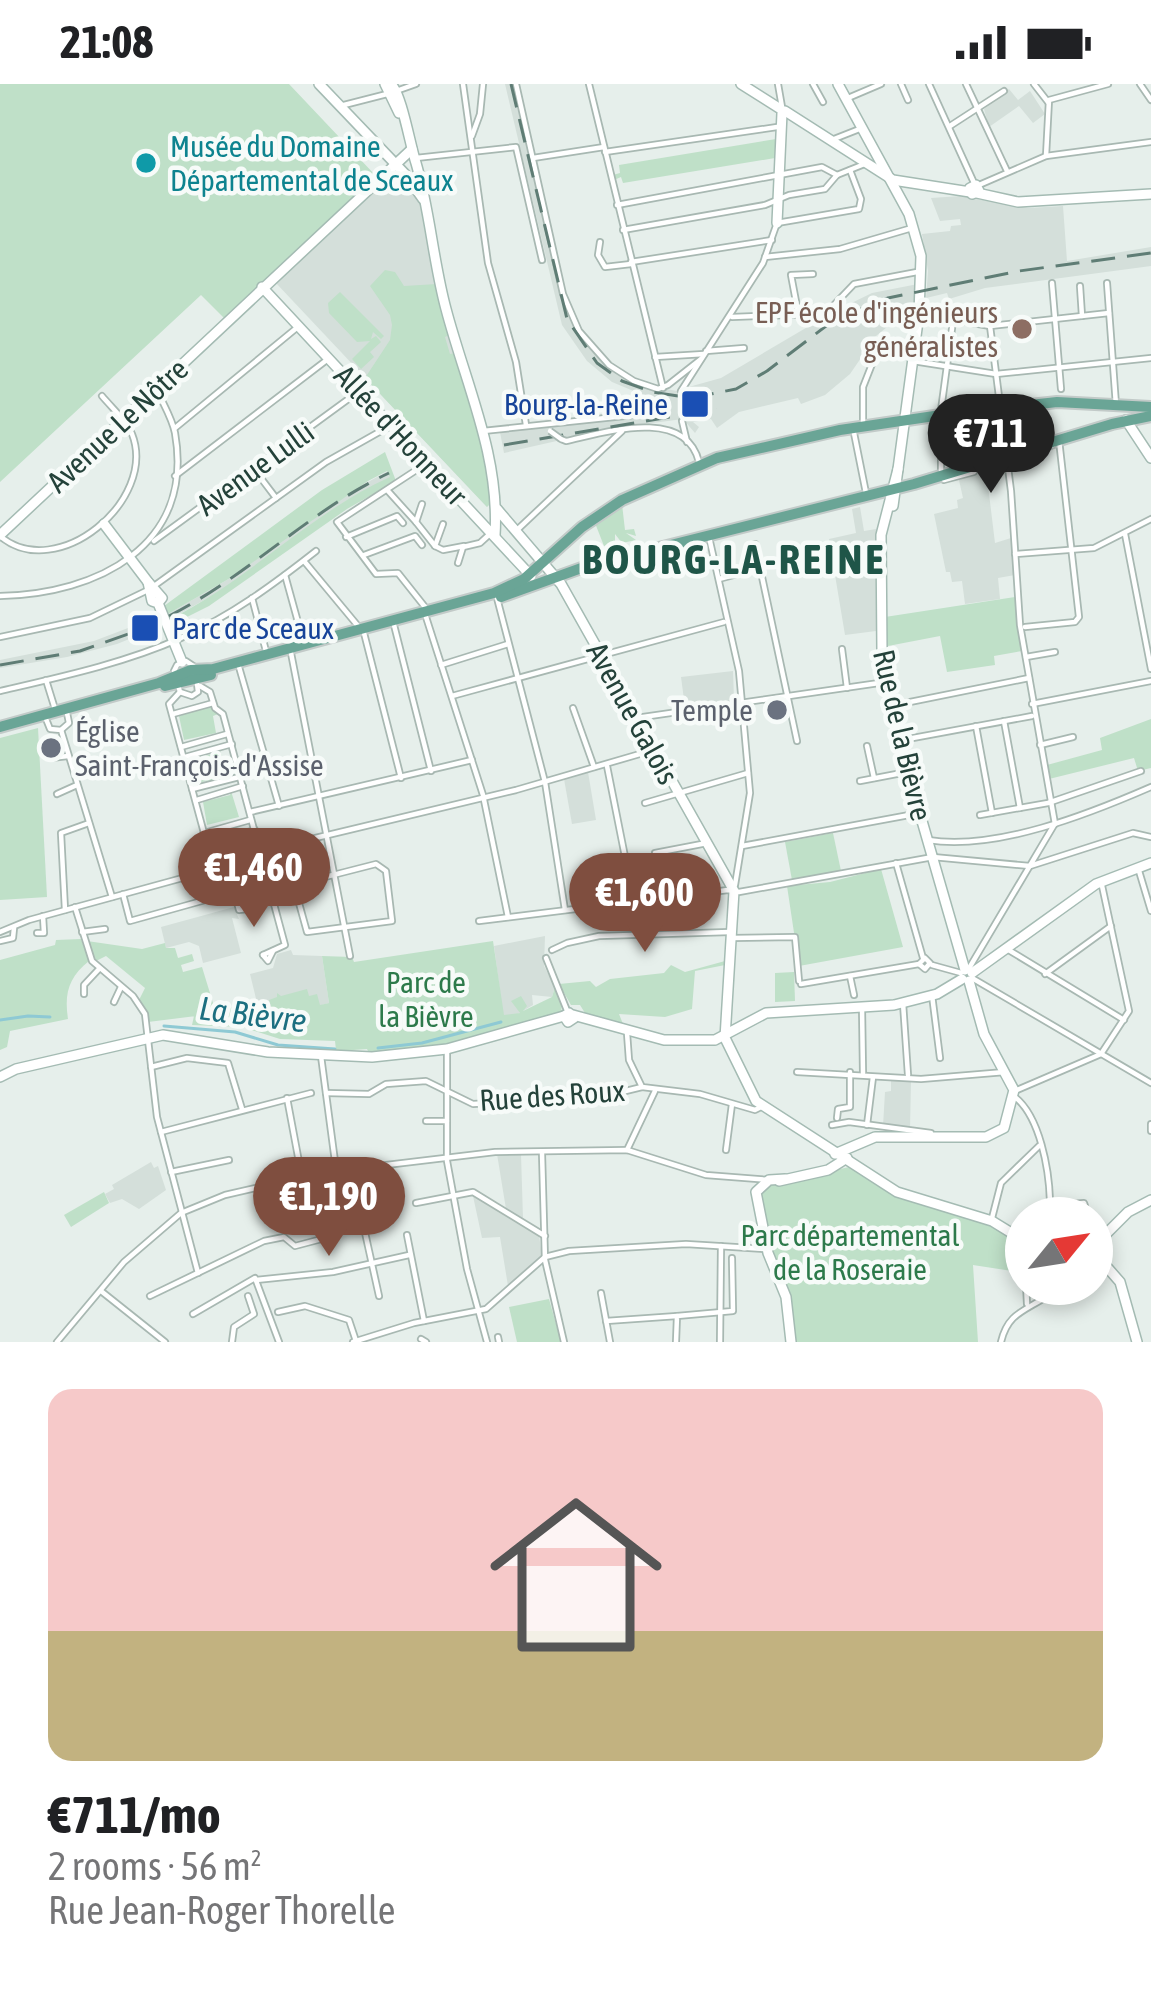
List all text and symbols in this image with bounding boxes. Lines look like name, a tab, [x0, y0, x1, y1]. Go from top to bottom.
text: 21:08	[60, 16, 154, 68]
place label: Musée du Domaine Départemental de Sceaux	[170, 129, 453, 197]
marker: Musée du Domaine Départemental de Sceaux	[133, 150, 159, 176]
place label: EPF école d'ingénieurs généralistes	[755, 295, 998, 363]
marker: EPF école d'ingénieurs généralistes	[1009, 316, 1035, 342]
street label: Avenue Le Nôtre	[40, 351, 194, 499]
street label: Allée d'Honneur	[328, 358, 475, 513]
place label: Bourg-la-Reine	[504, 387, 668, 421]
marker: Bourg-la-Reine	[679, 388, 711, 420]
pin: €711	[920, 394, 1062, 496]
text: €711	[955, 411, 1027, 455]
street label: Avenue Lulli	[190, 414, 320, 522]
district label: BOURG-LA-REINE	[582, 535, 886, 583]
place label: Parc de Sceaux	[172, 611, 334, 645]
marker: Parc de Sceaux	[129, 612, 161, 644]
street label: Avenue Galois	[580, 636, 686, 790]
street label: Rue de la Bièvre	[867, 646, 939, 824]
place label: Temple	[671, 693, 753, 727]
marker: Temple	[764, 697, 790, 723]
place label: Église Saint-François-d'Assise	[75, 714, 324, 782]
marker: Église Saint-François-d'Assise	[38, 735, 64, 761]
pin: €1,460	[156, 828, 352, 930]
text: €1,460	[205, 845, 303, 889]
pin: €1,600	[547, 853, 743, 955]
text: €1,600	[596, 870, 694, 914]
park label: Parc de la Bièvre	[378, 965, 474, 1033]
water label: La Bièvre	[197, 989, 309, 1039]
street label: Rue des Roux	[478, 1073, 626, 1117]
pin: €1,190	[231, 1157, 427, 1259]
text: €1,190	[280, 1174, 378, 1218]
north arrow	[1005, 1197, 1113, 1305]
map controls	[1005, 1197, 1113, 1305]
park label: Parc départemental de la Roseraie	[741, 1218, 960, 1286]
icon: home	[468, 1467, 684, 1683]
text: €711/mo	[48, 1785, 221, 1844]
text: 2 rooms · 56 m²	[48, 1844, 262, 1888]
text: Rue Jean-Roger Thorelle	[48, 1888, 396, 1932]

